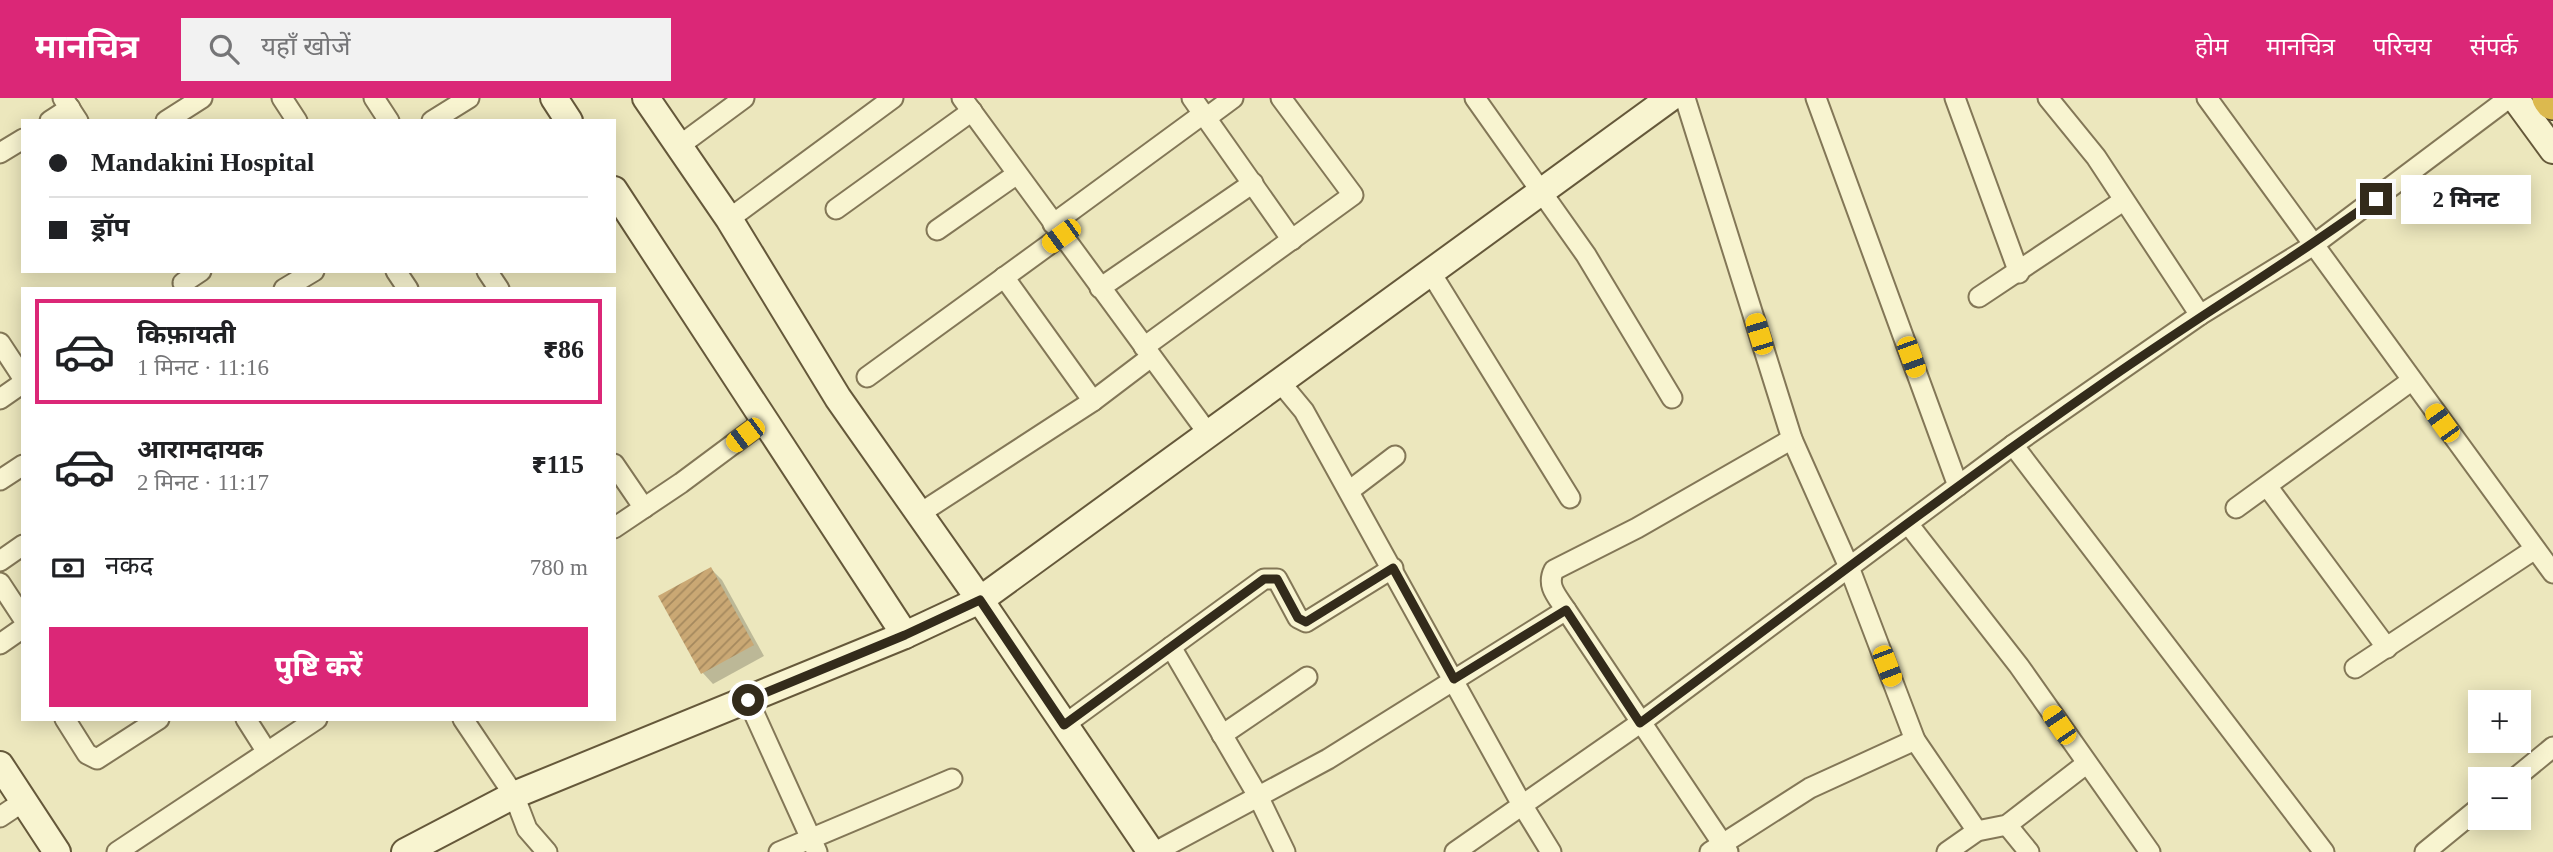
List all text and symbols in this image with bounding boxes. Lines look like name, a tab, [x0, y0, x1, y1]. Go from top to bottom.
search box	[181, 18, 671, 81]
text: मानचित्र	[35, 29, 139, 65]
icon: search	[205, 30, 243, 68]
text: यहाँ खोजें	[261, 32, 350, 61]
text: होम	[2195, 34, 2228, 60]
text: मानचित्र	[2266, 34, 2335, 60]
text: परिचय	[2373, 34, 2432, 60]
text: संपर्क	[2470, 34, 2518, 60]
text: Mandakini Hospital	[91, 148, 314, 177]
callout: 2 मिनट	[2400, 174, 2530, 224]
route end	[2360, 183, 2392, 215]
text: 2 मिनट	[2433, 187, 2499, 212]
text: ड्रॉप	[91, 213, 129, 242]
car	[1038, 215, 1085, 257]
car	[1743, 311, 1776, 357]
icon: car	[53, 320, 116, 383]
text: किफ़ायती	[137, 320, 236, 349]
car	[1894, 334, 1929, 380]
text: ₹86	[543, 335, 584, 364]
text: 1 मिनट · 11:16	[137, 355, 269, 380]
car	[2422, 400, 2463, 446]
car	[722, 414, 769, 456]
icon: car	[53, 435, 116, 498]
text: आरामदायक	[137, 435, 263, 464]
text: ₹115	[531, 450, 584, 479]
text: 2 मिनट · 11:17	[137, 470, 269, 495]
icon: cash	[49, 549, 87, 587]
text: नकद	[105, 551, 153, 580]
text: 780 m	[530, 555, 588, 580]
button: पुष्टि करें	[49, 627, 588, 707]
car	[1870, 643, 1905, 689]
route start	[732, 684, 764, 716]
map controls	[2468, 690, 2531, 830]
button: +	[2468, 690, 2531, 753]
car	[2039, 702, 2080, 748]
button: −	[2468, 767, 2531, 830]

